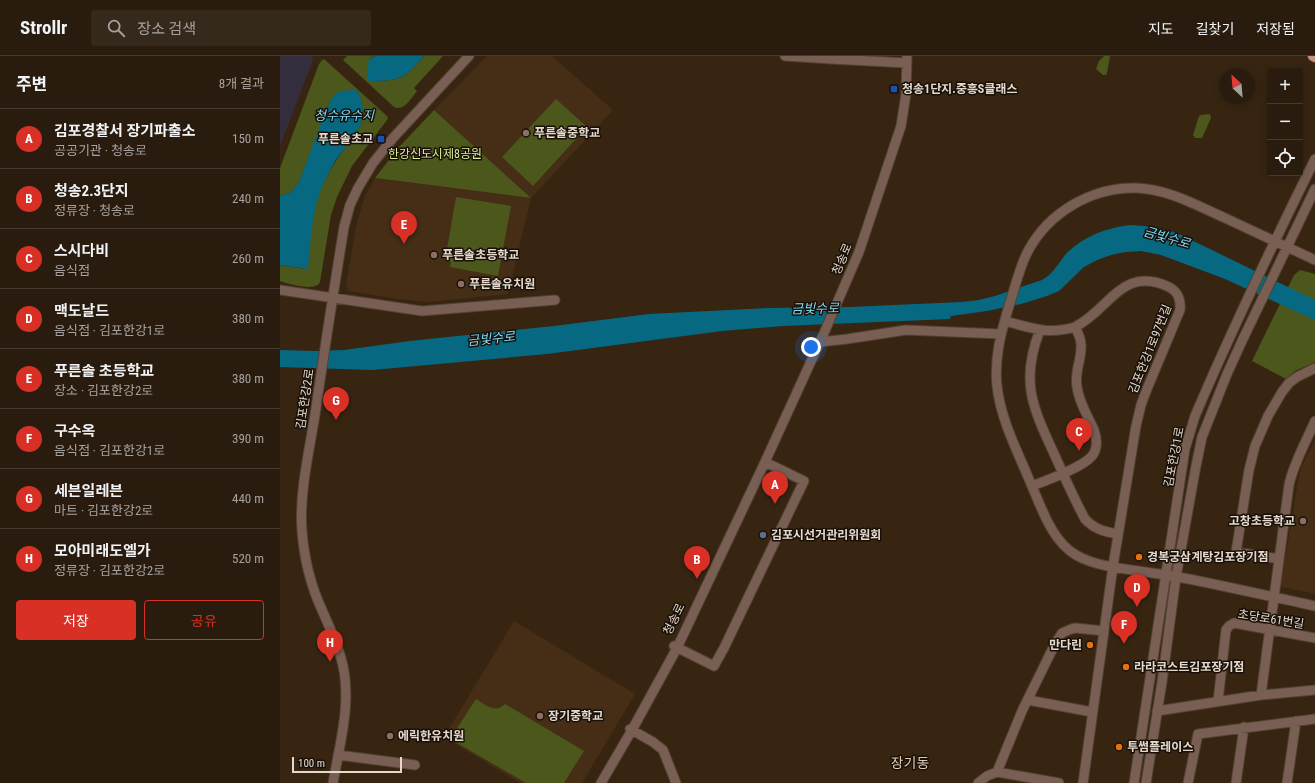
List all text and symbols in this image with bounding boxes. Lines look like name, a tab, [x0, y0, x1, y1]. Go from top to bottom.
search box	[91, 10, 371, 46]
text: Strollr	[20, 16, 67, 39]
icon: search	[105, 17, 127, 39]
text: 장소 검색	[137, 20, 196, 38]
text: 지도	[1148, 21, 1174, 37]
text: 길찾기	[1196, 21, 1234, 37]
text: 저장됨	[1256, 21, 1295, 37]
north arrow	[1219, 68, 1255, 104]
map controls	[1267, 68, 1303, 176]
button: +	[1267, 68, 1303, 104]
text: 주변	[16, 74, 47, 94]
text: 8개 결과	[219, 76, 264, 91]
place label: 청송1단지.중흥S클래스	[902, 82, 1017, 96]
marker: 청송1단지.중흥S클래스	[889, 84, 899, 94]
button: −	[1267, 104, 1303, 140]
water label: 청수유수지	[314, 108, 375, 123]
text: 김포경찰서 장기파출소	[54, 122, 195, 140]
place label: 푸른솔중학교	[534, 126, 600, 140]
marker: 푸른솔중학교	[521, 128, 531, 138]
text: A	[25, 131, 33, 146]
text: 150 m	[232, 131, 264, 146]
place label: 푸른솔초교	[318, 132, 373, 146]
marker: 푸른솔초교	[376, 134, 386, 144]
button: locate	[1267, 140, 1303, 176]
text: 공공기관 · 청송로	[54, 143, 147, 158]
park label: 한강신도시제8공원	[388, 147, 482, 161]
text: 청송2.3단지	[54, 182, 129, 200]
text: B	[25, 191, 33, 206]
text: 240 m	[232, 191, 264, 206]
text: 정류장 · 청송로	[54, 203, 135, 218]
pin: E	[391, 211, 417, 244]
water label: 금빛수로	[1142, 224, 1193, 252]
street label: 청송로	[829, 241, 855, 277]
text: 스시다비	[54, 242, 109, 260]
place label: 푸른솔초등학교	[442, 248, 519, 262]
marker: 푸른솔초등학교	[429, 250, 439, 260]
text: C	[25, 251, 33, 266]
text: 260 m	[232, 251, 264, 266]
text: 음식점	[54, 263, 90, 278]
place label: 푸른솔유치원	[469, 277, 535, 291]
marker: 푸른솔유치원	[456, 279, 466, 289]
water label: 금빛수로	[791, 301, 840, 316]
text: 맥도날드	[54, 302, 109, 320]
street label: 김포한강1로97번길	[1126, 302, 1174, 396]
text: D	[25, 311, 33, 326]
text: 380 m	[232, 311, 264, 326]
text: 음식점 · 김포한강1로	[54, 323, 165, 338]
water label: 금빛수로	[466, 328, 517, 348]
your location	[801, 337, 821, 357]
text: 푸른솔 초등학교	[54, 362, 154, 380]
street label: 김포한강2로	[293, 368, 317, 430]
text: E	[26, 371, 32, 386]
text: 380 m	[232, 371, 264, 386]
text: 장소 · 김포한강2로	[54, 383, 153, 398]
pin: G	[323, 387, 349, 420]
pin: C	[1066, 418, 1092, 451]
text: 구수옥	[54, 422, 95, 440]
street label: 김포한강1로	[1161, 426, 1187, 488]
text: F	[26, 431, 32, 446]
text: 390 m	[232, 431, 264, 446]
text: 음식점 · 김포한강1로	[54, 443, 165, 458]
pin: A	[762, 471, 788, 504]
text: 세븐일레븐	[54, 482, 123, 500]
text: G	[25, 491, 33, 506]
text: 440 m	[232, 491, 264, 506]
text: 마트 · 김포한강2로	[54, 503, 153, 518]
place label: 고창초등학교	[1229, 514, 1295, 528]
marker: 고창초등학교	[1298, 516, 1308, 526]
place label: 김포시선거관리위원회	[771, 528, 881, 542]
marker: 김포시선거관리위원회	[758, 530, 768, 540]
text: 모아미래도엘가	[54, 542, 151, 560]
pin: B	[684, 546, 710, 579]
place label: 경복궁삼계탕김포장기점	[1147, 550, 1268, 564]
text: H	[25, 551, 33, 566]
text: 520 m	[232, 551, 264, 566]
marker: 경복궁삼계탕김포장기점	[1134, 552, 1144, 562]
text: 정류장 · 김포한강2로	[54, 563, 165, 578]
pin: D	[1124, 574, 1150, 607]
button: 저장	[16, 600, 136, 640]
button: 공유	[144, 600, 264, 640]
street label: 청송로	[660, 601, 688, 637]
street label: 초당로61번길	[1237, 607, 1305, 631]
pin: F	[1111, 611, 1137, 644]
pin: H	[317, 629, 343, 662]
place label: 만다린	[1049, 638, 1082, 652]
marker: 만다린	[1085, 640, 1095, 650]
place label: 라라코스트김포장기점	[1134, 660, 1244, 674]
marker: 라라코스트김포장기점	[1121, 662, 1131, 672]
place label: 장기중학교	[548, 709, 603, 723]
marker: 장기중학교	[535, 711, 545, 721]
place label: 에릭한유치원	[398, 729, 464, 743]
marker: 에릭한유치원	[385, 731, 395, 741]
place label: 투썸플레이스	[1127, 740, 1193, 754]
marker: 투썸플레이스	[1114, 742, 1124, 752]
scale bar	[292, 755, 402, 774]
district label: 장기동	[891, 755, 929, 771]
text: 100 m	[298, 757, 325, 770]

